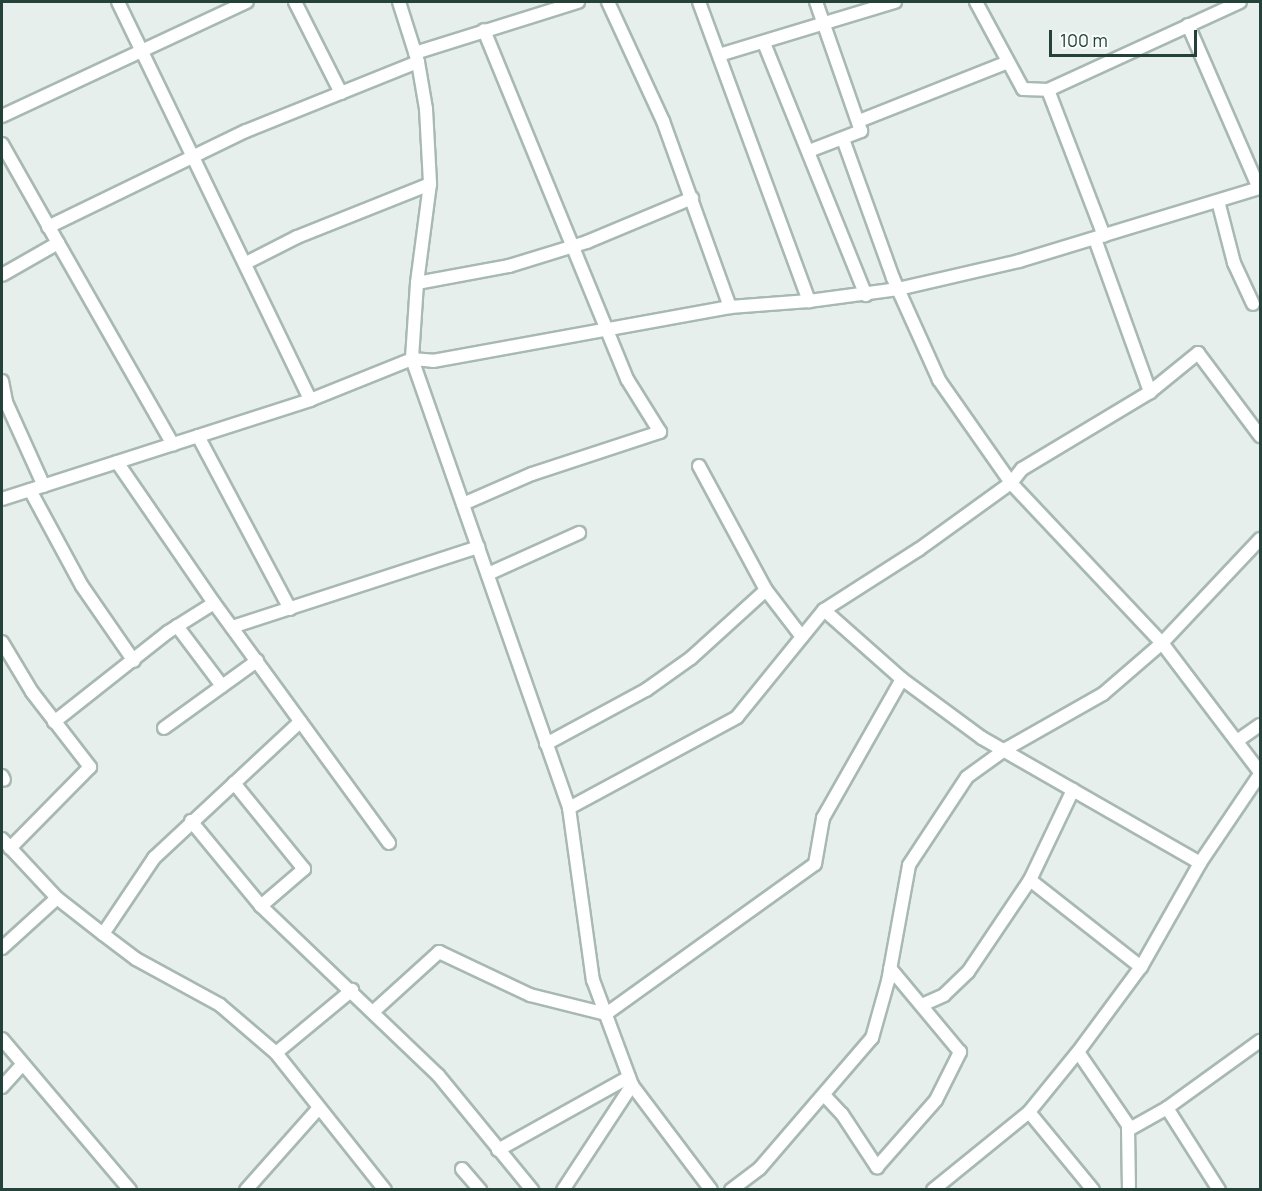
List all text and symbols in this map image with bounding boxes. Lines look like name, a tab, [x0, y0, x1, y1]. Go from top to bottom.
scale bar	[1052, 18, 1200, 56]
text: 100 m	[1060, 28, 1108, 52]

